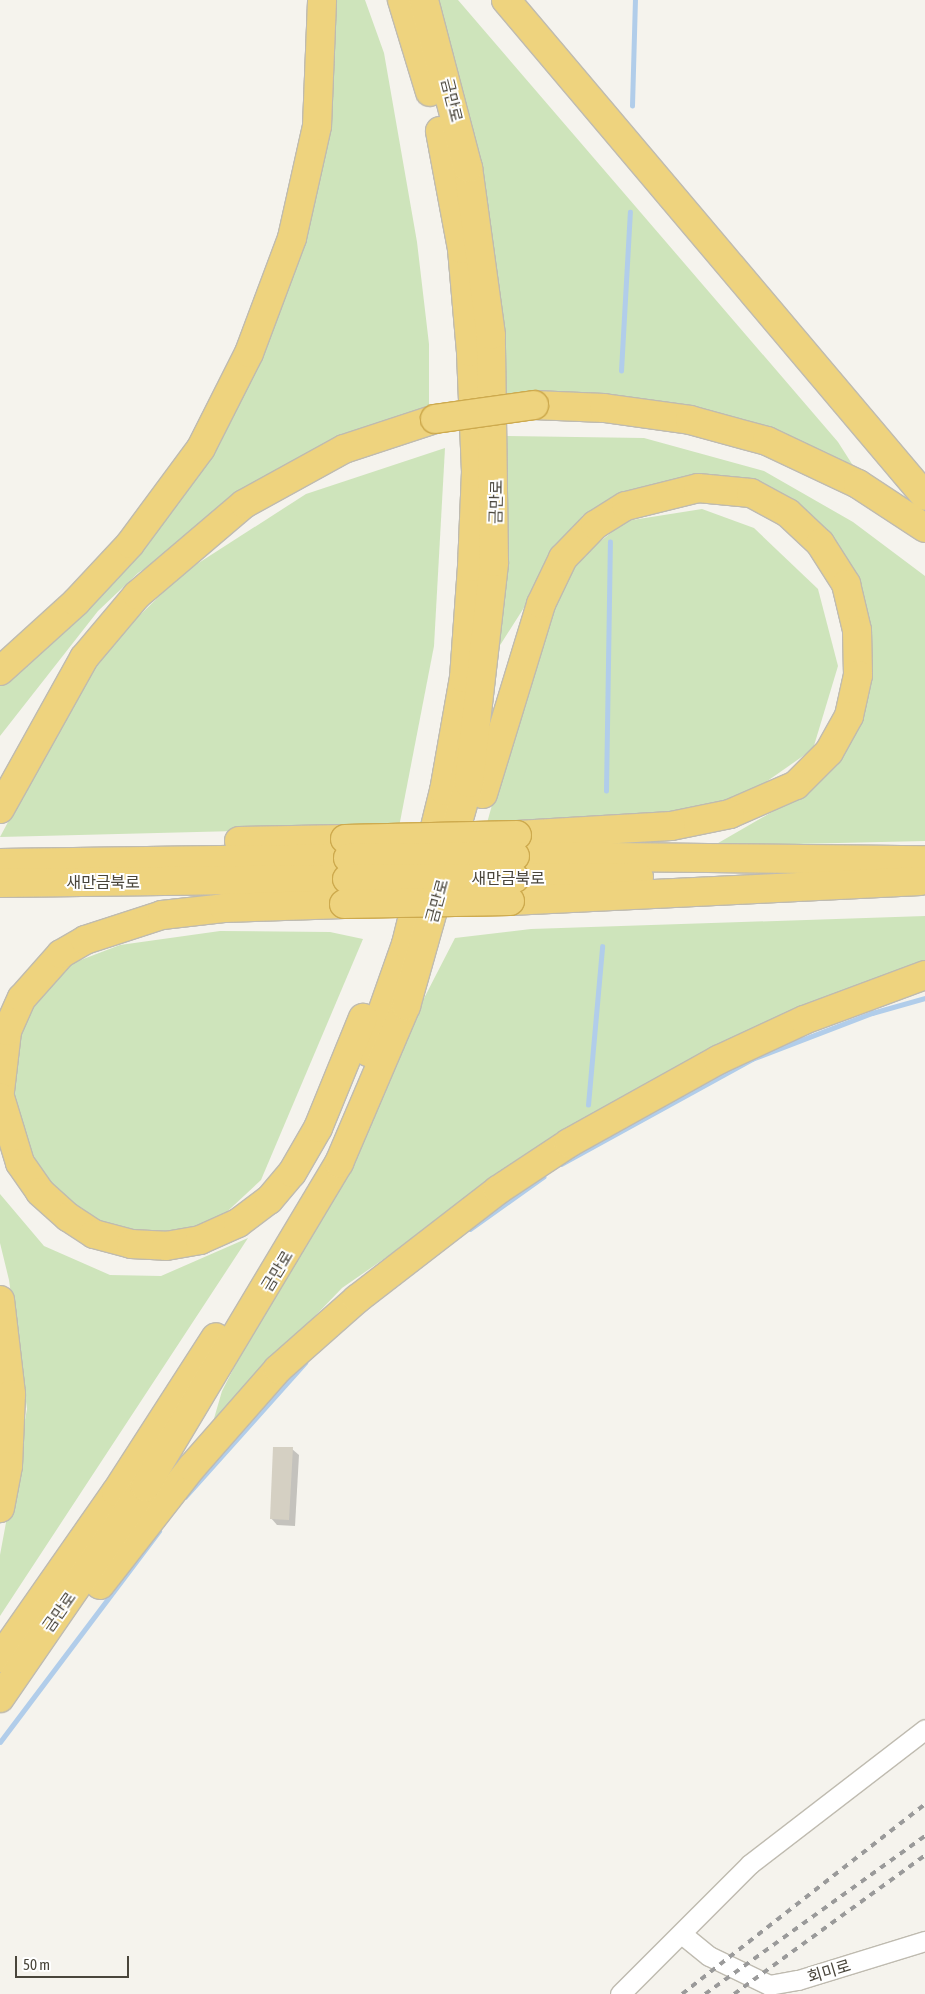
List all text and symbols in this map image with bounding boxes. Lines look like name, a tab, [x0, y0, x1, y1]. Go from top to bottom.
street label: 금만로	[437, 76, 467, 124]
street label: 금만로	[486, 480, 506, 524]
street label: 새만금북로	[471, 868, 545, 888]
street label: 새만금북로	[66, 872, 140, 892]
street label: 금만로	[422, 877, 452, 925]
street label: 금만로	[257, 1247, 297, 1295]
street label: 금만로	[38, 1588, 80, 1636]
scale bar	[18, 1946, 131, 1978]
street label: 회미로	[805, 1955, 853, 1987]
text: 50 m	[23, 1956, 50, 1973]

